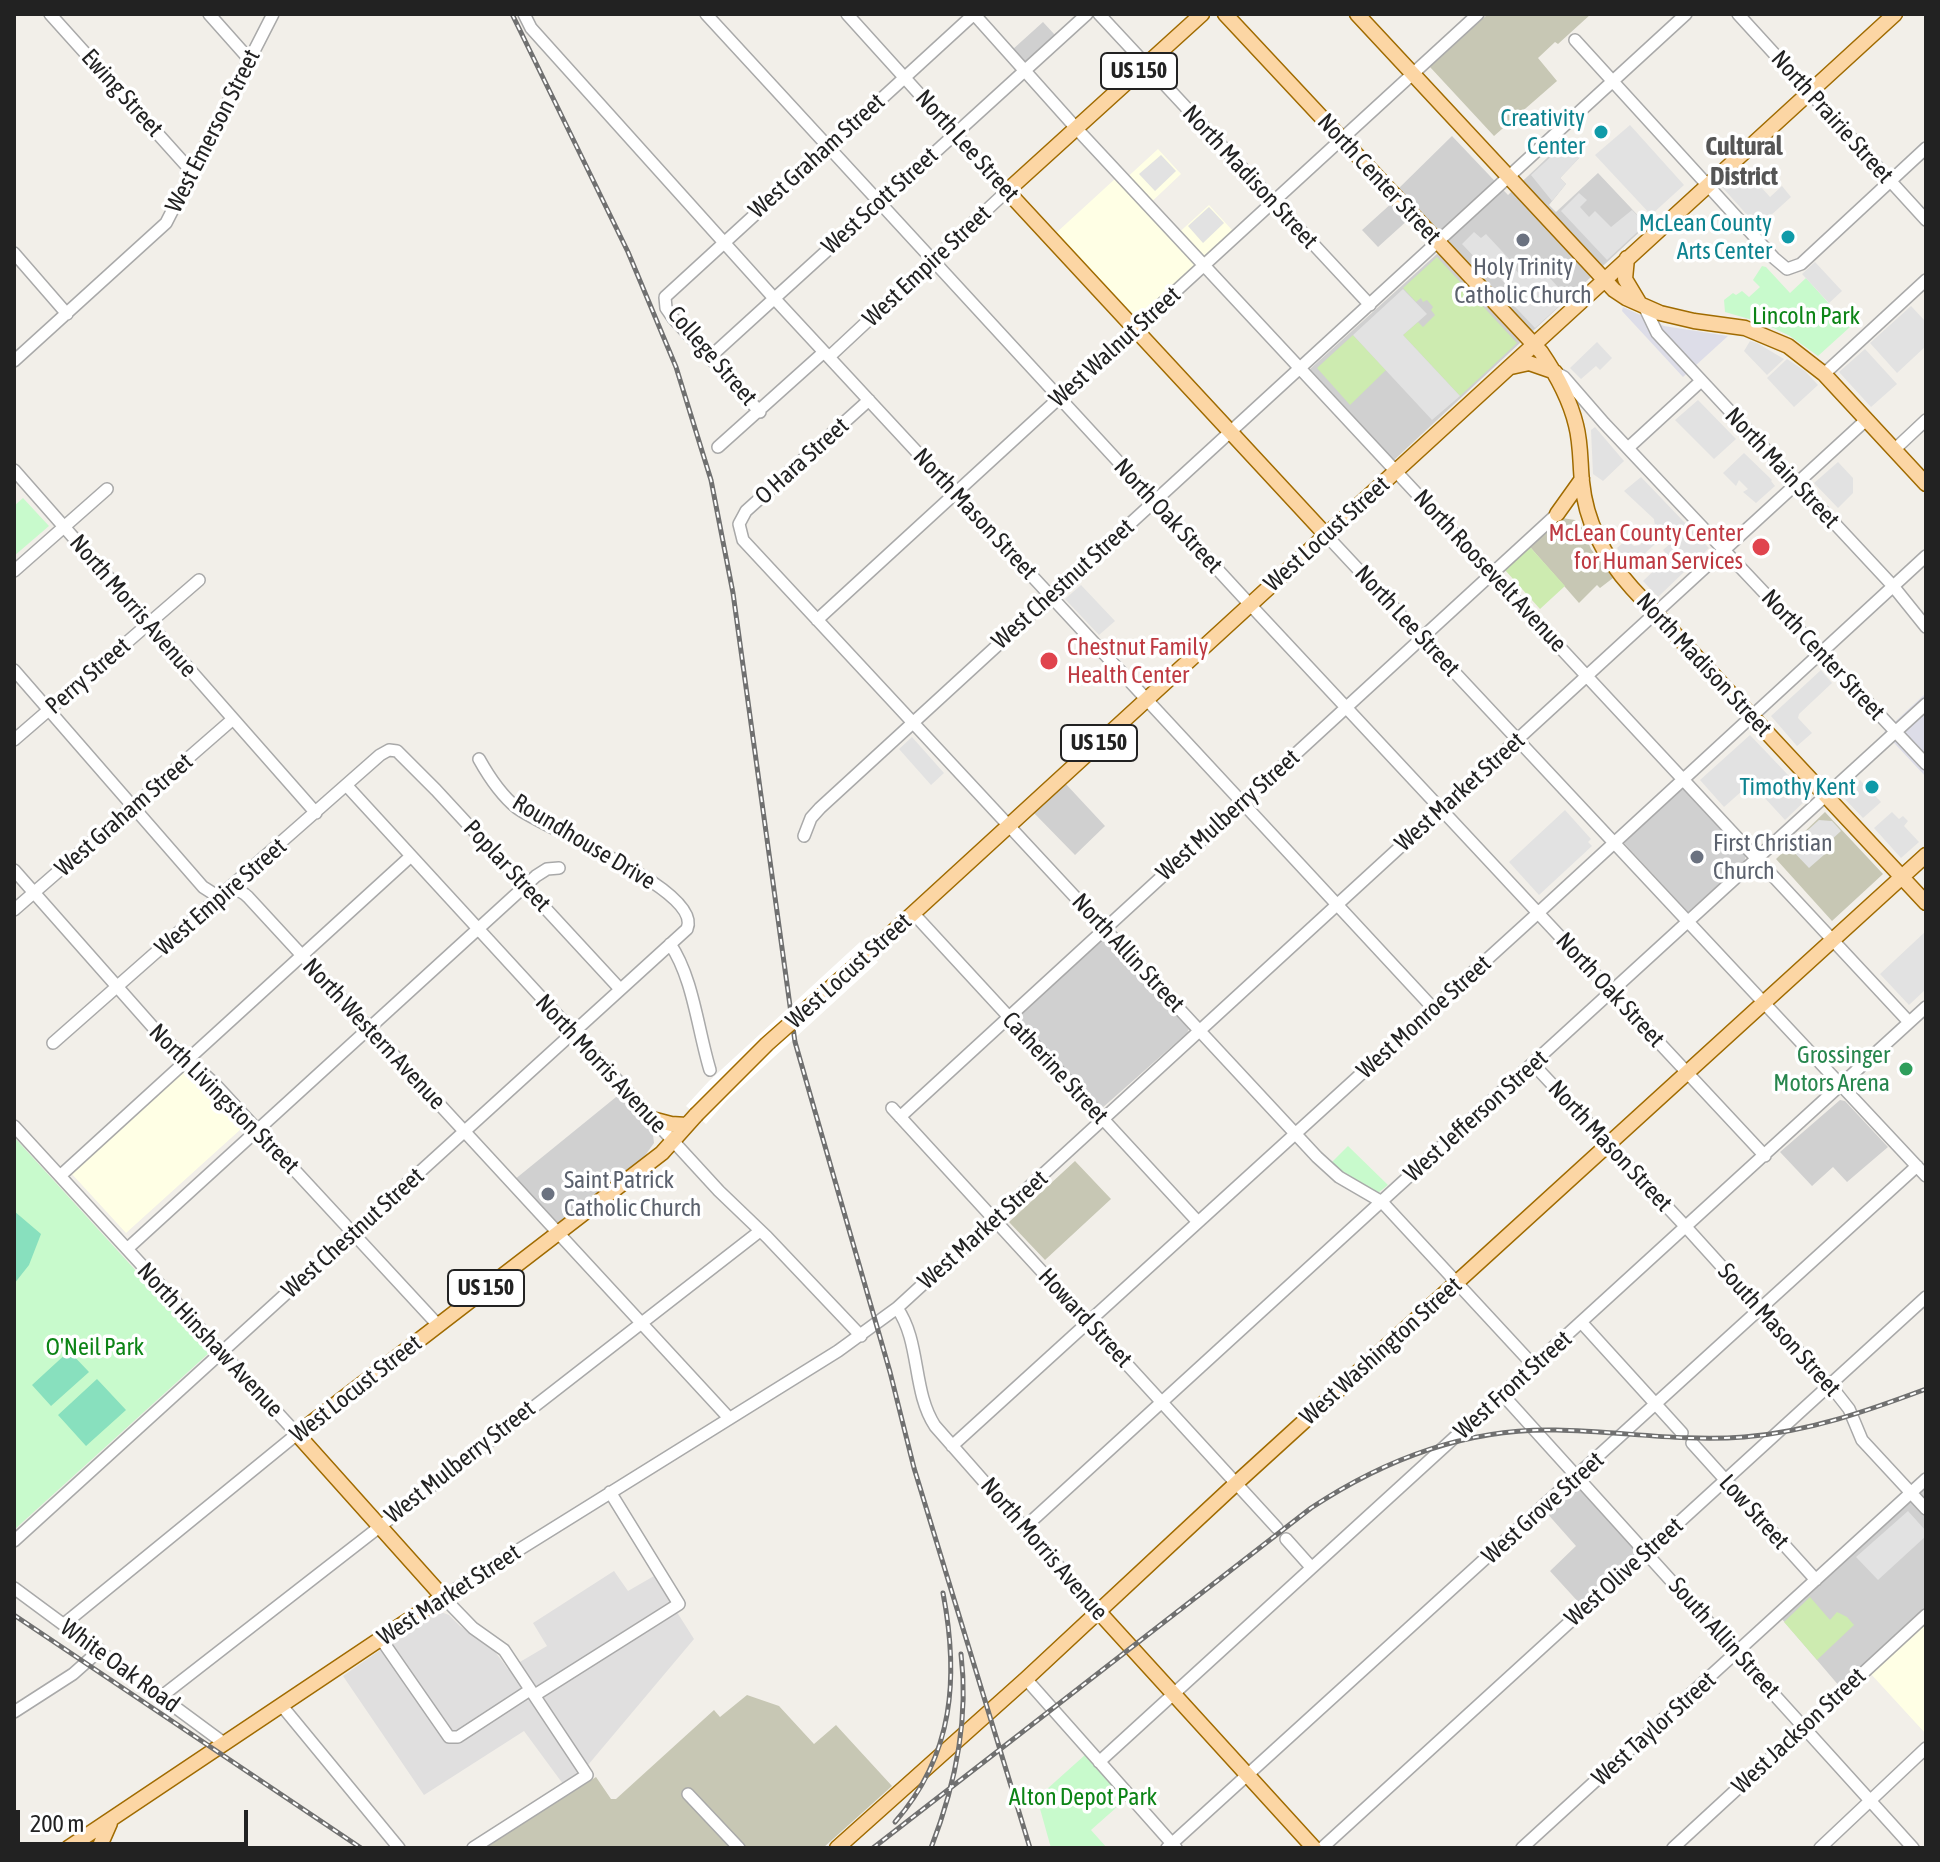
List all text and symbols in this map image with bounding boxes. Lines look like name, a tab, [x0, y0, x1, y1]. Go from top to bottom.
street label: Ewing Street	[75, 43, 169, 143]
street label: West Emerson Street	[160, 45, 266, 217]
street label: North Prairie Street	[1765, 45, 1899, 189]
road number: US 150	[1101, 53, 1177, 89]
street label: North Lee Street	[909, 84, 1025, 208]
street label: West Graham Street	[743, 88, 891, 224]
street label: North Madison Street	[1176, 99, 1324, 255]
place label: Creativity Center	[1500, 104, 1585, 160]
street label: North Center Street	[1311, 108, 1447, 250]
marker: Creativity Center	[1592, 123, 1610, 141]
district label: Cultural District	[1705, 131, 1783, 192]
street label: West Scott Street	[816, 141, 944, 261]
street label: West Empire Street	[857, 199, 997, 333]
place label: McLean County Arts Center	[1639, 209, 1772, 265]
marker: McLean County Arts Center	[1779, 228, 1797, 246]
marker: Holy Trinity Catholic Church	[1514, 231, 1532, 249]
place label: Holy Trinity Catholic Church	[1454, 253, 1592, 309]
street label: West Walnut Street	[1043, 281, 1187, 413]
street label: College Street	[661, 300, 763, 412]
park label: Lincoln Park	[1752, 302, 1860, 330]
street label: North Main Street	[1719, 402, 1845, 534]
street label: O Hara Street	[749, 411, 855, 511]
street label: North Mason Street	[907, 442, 1043, 586]
street label: North Oak Street	[1108, 453, 1228, 579]
street label: West Locust Street	[1258, 470, 1396, 598]
street label: North Roosevelt Avenue	[1407, 484, 1573, 658]
street label: West Chestnut Street	[986, 513, 1140, 655]
place label: McLean County Center for Human Services	[1548, 519, 1743, 575]
street label: North Morris Avenue	[63, 529, 203, 683]
marker: McLean County Center for Human Services	[1750, 536, 1772, 558]
street label: North Lee Street	[1348, 560, 1466, 682]
street label: North Center Street	[1755, 584, 1891, 726]
street label: North Madison Street	[1630, 587, 1778, 743]
street label: Perry Street	[40, 632, 136, 720]
place label: Chestnut Family Health Center	[1067, 633, 1208, 689]
marker: Chestnut Family Health Center	[1038, 650, 1060, 672]
road number: US 150	[1061, 725, 1137, 761]
street label: West Market Street	[1389, 726, 1531, 858]
street label: West Mulberry Street	[1151, 743, 1305, 887]
street label: West Graham Street	[49, 747, 199, 883]
place label: Timothy Kent	[1739, 773, 1856, 801]
marker: Timothy Kent	[1863, 778, 1881, 796]
street label: Roundhouse Drive	[507, 788, 661, 896]
street label: Poplar Street	[457, 814, 557, 918]
place label: First Christian Church	[1713, 829, 1833, 885]
street label: West Empire Street	[149, 832, 293, 962]
marker: First Christian Church	[1688, 848, 1706, 866]
street label: North Allin Street	[1066, 888, 1190, 1018]
street label: West Locust Street	[780, 907, 918, 1035]
street label: North Oak Street	[1550, 927, 1670, 1053]
street label: West Monroe Street	[1351, 949, 1497, 1085]
street label: North Western Avenue	[297, 952, 451, 1116]
street label: North Morris Avenue	[529, 989, 673, 1139]
street label: Catherine Street	[996, 1006, 1114, 1130]
street label: North Livingston Street	[143, 1018, 305, 1180]
place label: Grossinger Motors Arena	[1773, 1041, 1890, 1097]
street label: West Jefferson Street	[1398, 1044, 1554, 1188]
marker: Grossinger Motors Arena	[1897, 1060, 1915, 1078]
street label: North Mason Street	[1542, 1074, 1678, 1218]
street label: West Chestnut Street	[276, 1162, 430, 1304]
street label: West Market Street	[912, 1164, 1054, 1296]
place label: Saint Patrick Catholic Church	[564, 1166, 701, 1222]
marker: Saint Patrick Catholic Church	[539, 1185, 557, 1203]
street label: North Hinshaw Avenue	[131, 1257, 289, 1423]
street label: South Mason Street	[1712, 1257, 1846, 1403]
street label: Howard Street	[1032, 1263, 1138, 1373]
road number: US 150	[448, 1270, 524, 1306]
street label: West Washington Street	[1294, 1271, 1468, 1431]
street label: West Front Street	[1448, 1325, 1578, 1445]
street label: West Locust Street	[285, 1329, 427, 1449]
park label: O'Neil Park	[46, 1333, 144, 1361]
street label: West Mulberry Street	[379, 1394, 541, 1530]
street label: West Grove Street	[1476, 1446, 1610, 1570]
street label: Low Street	[1713, 1469, 1795, 1555]
street label: North Morris Avenue	[974, 1472, 1114, 1626]
street label: West Olive Street	[1559, 1512, 1689, 1632]
street label: West Market Street	[372, 1538, 526, 1652]
street label: South Allin Street	[1662, 1572, 1786, 1704]
street label: White Oak Road	[55, 1613, 185, 1719]
street label: West Jackson Street	[1726, 1662, 1872, 1800]
street label: West Taylor Street	[1586, 1666, 1722, 1792]
park label: Alton Depot Park	[1009, 1783, 1157, 1811]
scale bar	[20, 1794, 252, 1844]
text: 200 m	[30, 1810, 84, 1837]

